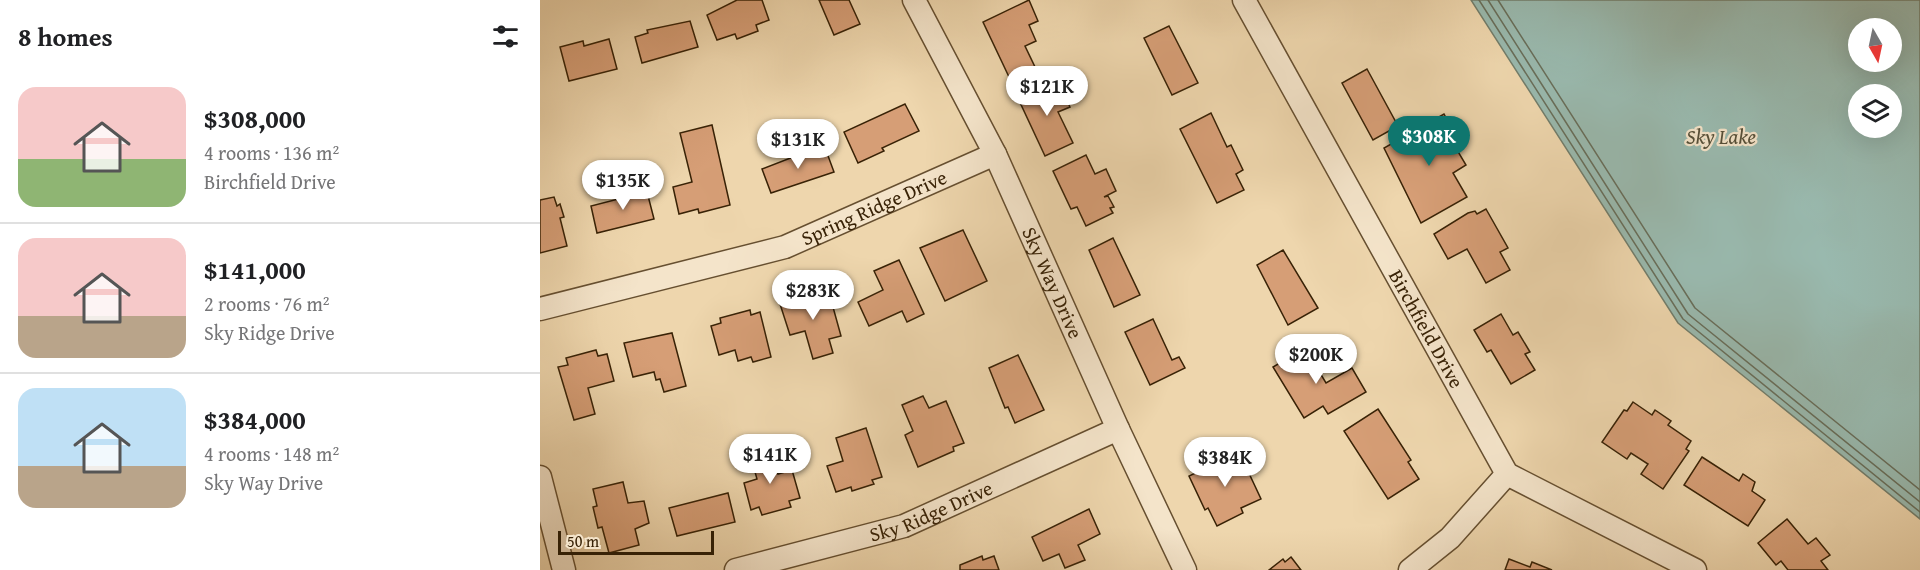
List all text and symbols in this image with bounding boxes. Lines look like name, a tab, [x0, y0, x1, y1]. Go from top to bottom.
text: 8 homes	[18, 17, 113, 56]
north arrow	[1848, 18, 1902, 72]
map controls	[1848, 18, 1902, 138]
icon: filters	[489, 20, 522, 53]
pin: $121K	[1005, 66, 1089, 117]
text: $121K	[1020, 71, 1074, 100]
button: layers	[1848, 84, 1902, 138]
text: $308,000	[204, 99, 306, 138]
icon: home	[66, 111, 138, 183]
pin: $308K	[1387, 116, 1471, 167]
pin: $131K	[756, 119, 840, 170]
text: $308K	[1402, 121, 1456, 150]
water label: Sky Lake	[1686, 121, 1756, 152]
text: $131K	[771, 124, 825, 153]
text: 4 rooms · 136 m²	[204, 138, 339, 167]
pin: $135K	[581, 160, 665, 211]
street label: Spring Ridge Drive	[796, 162, 951, 252]
text: $135K	[596, 165, 650, 194]
text: Birchfield Drive	[204, 167, 336, 196]
street label: Sky Way Drive	[1015, 222, 1091, 343]
text: $141,000	[204, 250, 306, 289]
icon: home	[66, 262, 138, 334]
street label: Birchfield Drive	[1382, 264, 1472, 393]
pin: $283K	[771, 270, 855, 321]
text: $283K	[786, 275, 840, 304]
text: 2 rooms · 76 m²	[204, 289, 330, 318]
text: Sky Ridge Drive	[204, 318, 335, 347]
pin: $200K	[1274, 334, 1358, 385]
text: $200K	[1289, 339, 1343, 368]
text: $384,000	[204, 400, 306, 439]
icon: home	[66, 412, 138, 484]
pin: $141K	[728, 434, 812, 485]
pin: $384K	[1183, 437, 1267, 488]
text: 4 rooms · 148 m²	[204, 439, 339, 468]
text: $141K	[743, 439, 797, 468]
text: $384K	[1198, 442, 1252, 471]
text: Sky Way Drive	[204, 468, 323, 497]
street label: Sky Ridge Drive	[866, 473, 997, 548]
scale bar	[558, 528, 714, 556]
text: 50 m	[567, 529, 599, 553]

